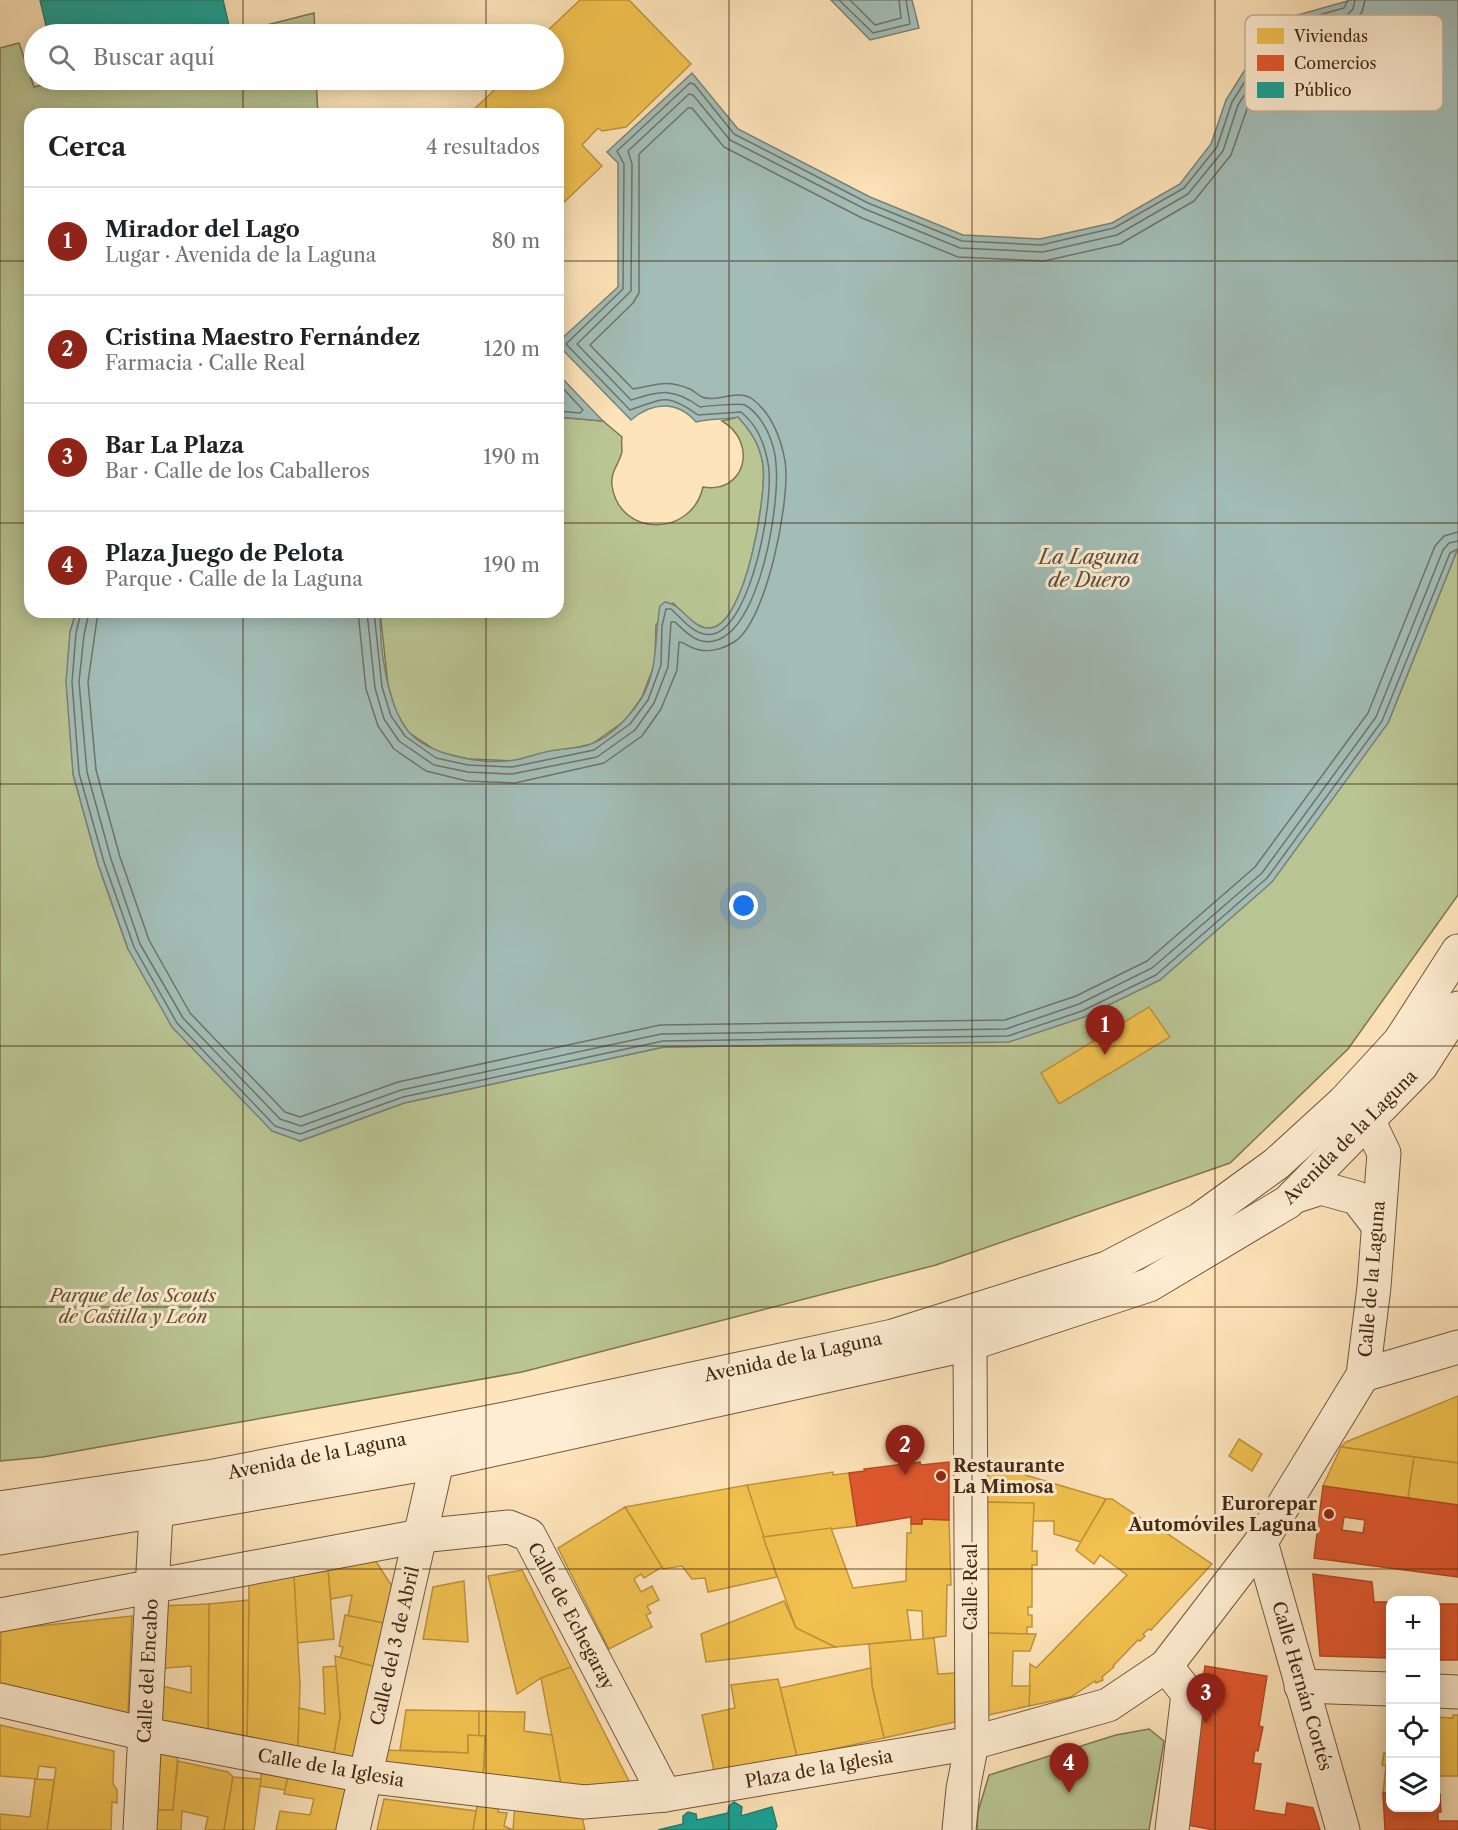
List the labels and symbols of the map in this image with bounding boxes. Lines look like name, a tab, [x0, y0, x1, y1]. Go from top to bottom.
legend	[1245, 15, 1443, 111]
text: Viviendas	[1293, 26, 1368, 46]
text: Comercios	[1294, 53, 1377, 73]
text: Público	[1294, 80, 1352, 100]
water label: La Laguna de Duero	[1037, 545, 1139, 592]
your location	[729, 891, 758, 920]
pin: 1	[1086, 1006, 1124, 1055]
street label: Avenida de la Laguna	[1277, 1065, 1422, 1210]
street label: Calle de la Laguna	[1354, 1199, 1390, 1358]
park label: Parque de los Scouts de Castilla y León	[48, 1285, 216, 1328]
street label: Avenida de la Laguna	[701, 1327, 884, 1387]
pin: 2	[886, 1426, 924, 1475]
street label: Avenida de la Laguna	[225, 1428, 409, 1484]
place label: Restaurante La Mimosa	[953, 1455, 1065, 1498]
marker: Restaurante La Mimosa	[934, 1469, 948, 1483]
place label: Eurorepar Automóviles Laguna	[1127, 1493, 1318, 1536]
marker: Eurorepar Automóviles Laguna	[1322, 1507, 1336, 1521]
street label: Calle de Echegaray	[523, 1539, 620, 1694]
street label: Calle Real	[960, 1544, 982, 1630]
street label: Calle del 3 de Abril	[366, 1564, 424, 1728]
street label: Calle del Encabo	[133, 1598, 163, 1744]
street label: Calle Hernán Cortés	[1267, 1599, 1337, 1773]
pin: 3	[1186, 1674, 1226, 1723]
street label: Calle de la Iglesia	[256, 1744, 407, 1792]
pin: 4	[1050, 1744, 1088, 1793]
street label: Plaza de la Iglesia	[743, 1745, 895, 1793]

